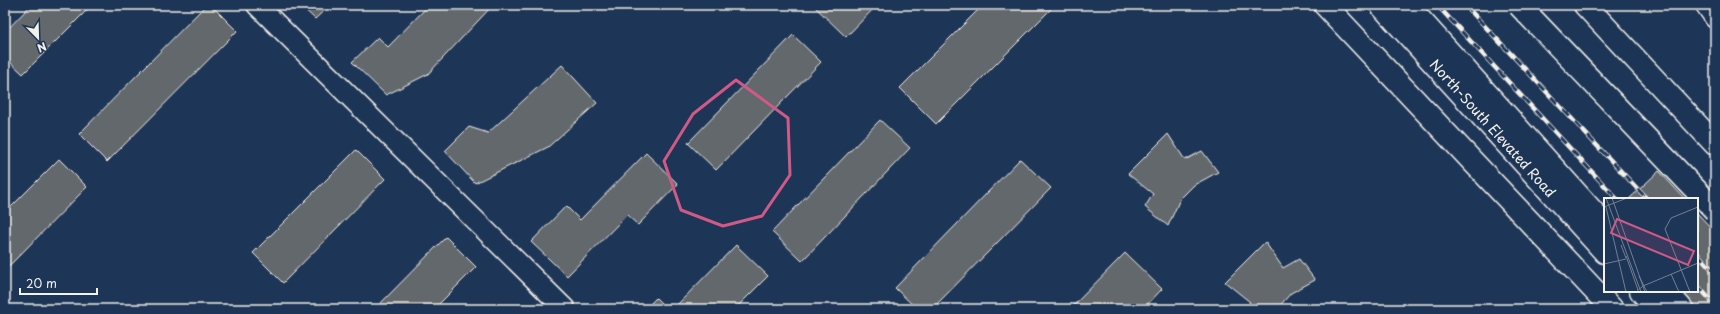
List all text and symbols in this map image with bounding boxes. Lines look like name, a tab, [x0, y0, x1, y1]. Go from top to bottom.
north arrow	[18, 18, 58, 58]
text: N	[35, 38, 49, 57]
street label: North-South Elevated Road	[1425, 54, 1561, 202]
inset map	[1604, 198, 1698, 292]
scale bar	[20, 270, 97, 296]
text: 20 m	[26, 274, 57, 292]

